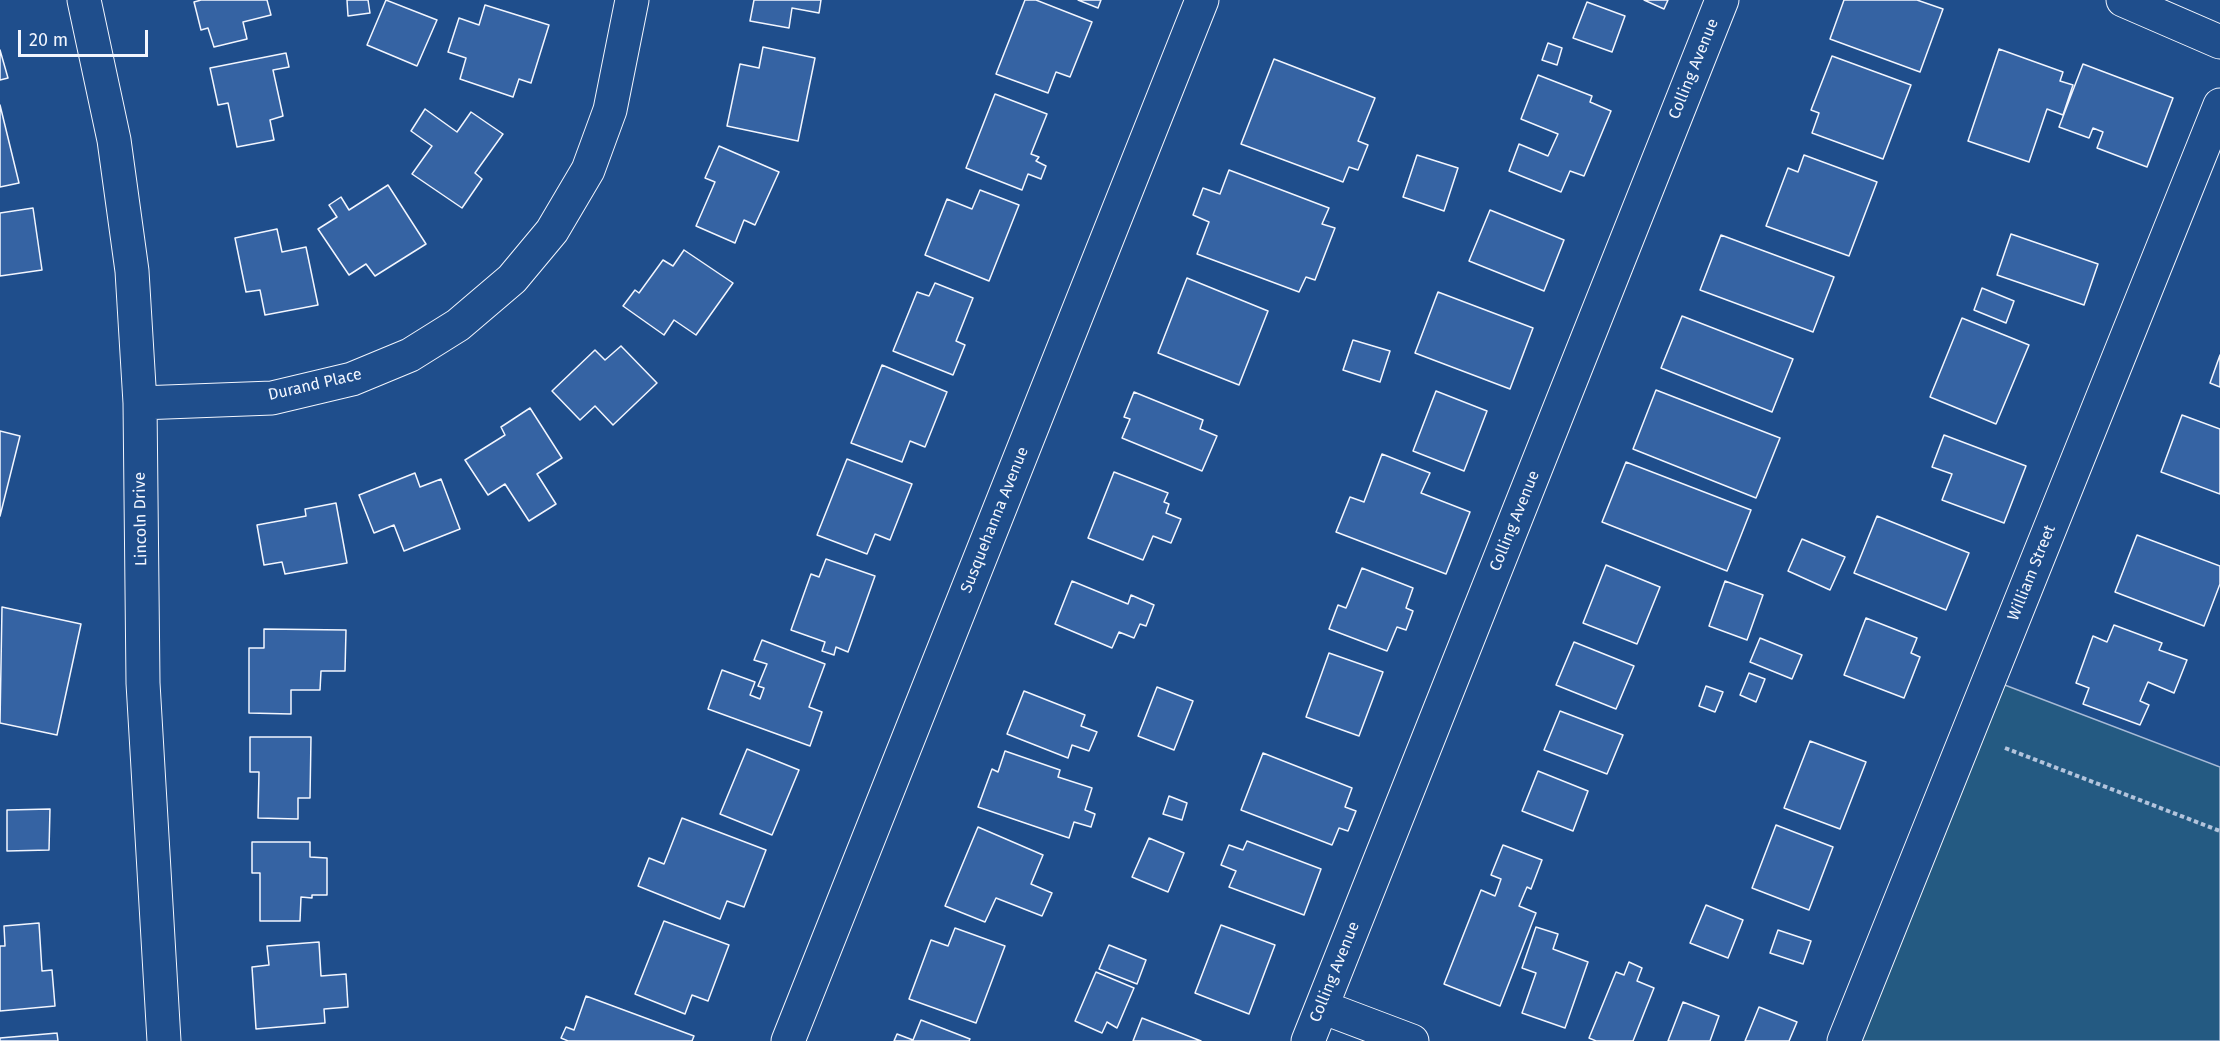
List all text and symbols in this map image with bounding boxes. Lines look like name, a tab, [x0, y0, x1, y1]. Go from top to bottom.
street label: Colling Avenue	[1665, 16, 1723, 122]
scale bar	[21, 18, 152, 56]
text: 20 m	[29, 29, 68, 51]
street label: Durand Place	[266, 365, 364, 405]
street label: Susquehanna Avenue	[957, 444, 1033, 596]
street label: Colling Avenue	[1486, 468, 1544, 574]
street label: Lincoln Drive	[131, 472, 151, 566]
street label: William Street	[2004, 522, 2060, 624]
street label: Colling Avenue	[1306, 919, 1364, 1025]

